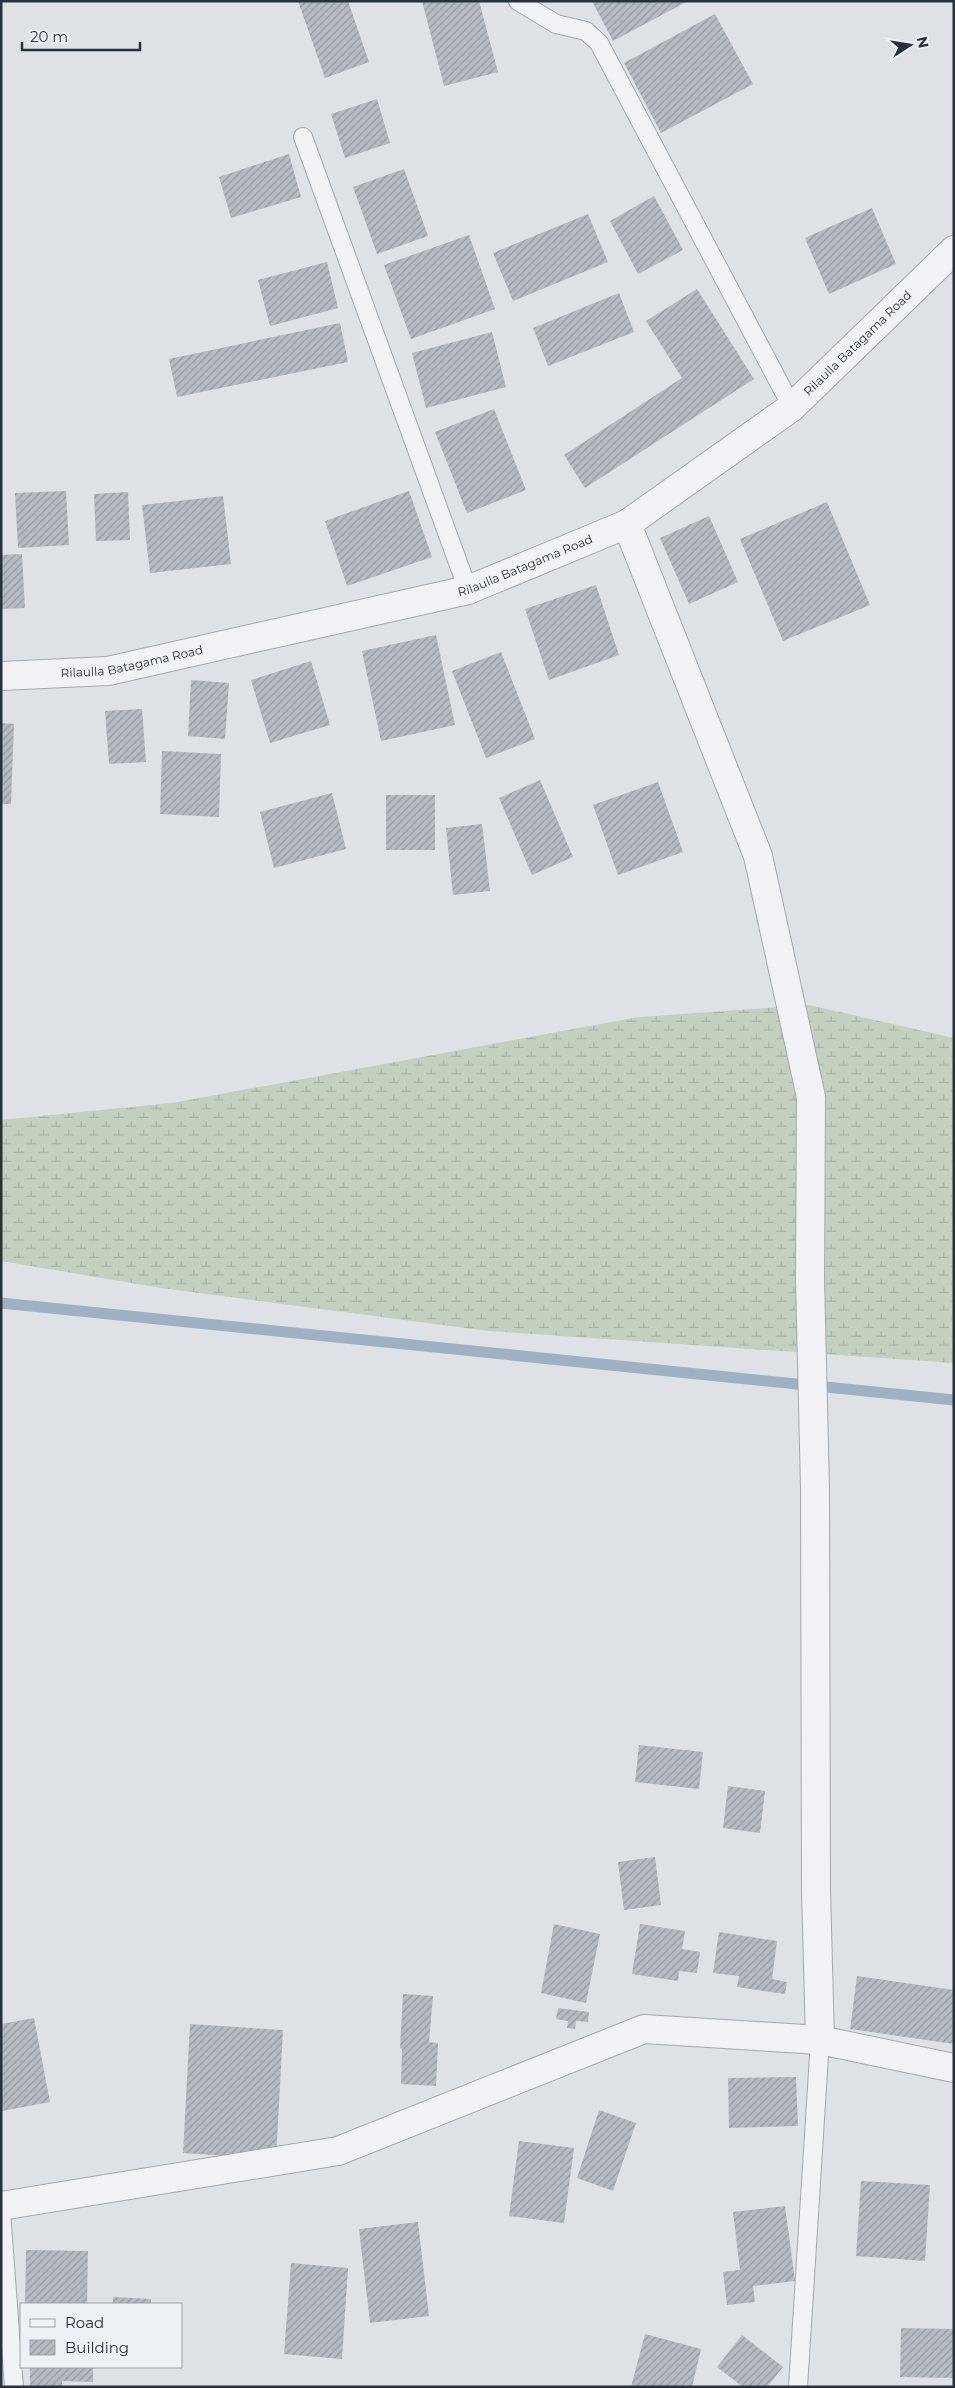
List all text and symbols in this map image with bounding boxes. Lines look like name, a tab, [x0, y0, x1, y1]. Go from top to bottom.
scale bar	[22, 20, 140, 52]
north arrow	[885, 20, 935, 70]
text: 20 m	[30, 27, 68, 46]
text: N	[913, 35, 933, 50]
street label: Rilaulla Batagama Road	[800, 287, 914, 399]
street label: Rilaulla Batagama Road	[456, 531, 595, 599]
street label: Rilaulla Batagama Road	[60, 642, 204, 680]
legend	[20, 2303, 182, 2368]
text: Road	[65, 2313, 104, 2332]
text: Building	[65, 2338, 129, 2357]

